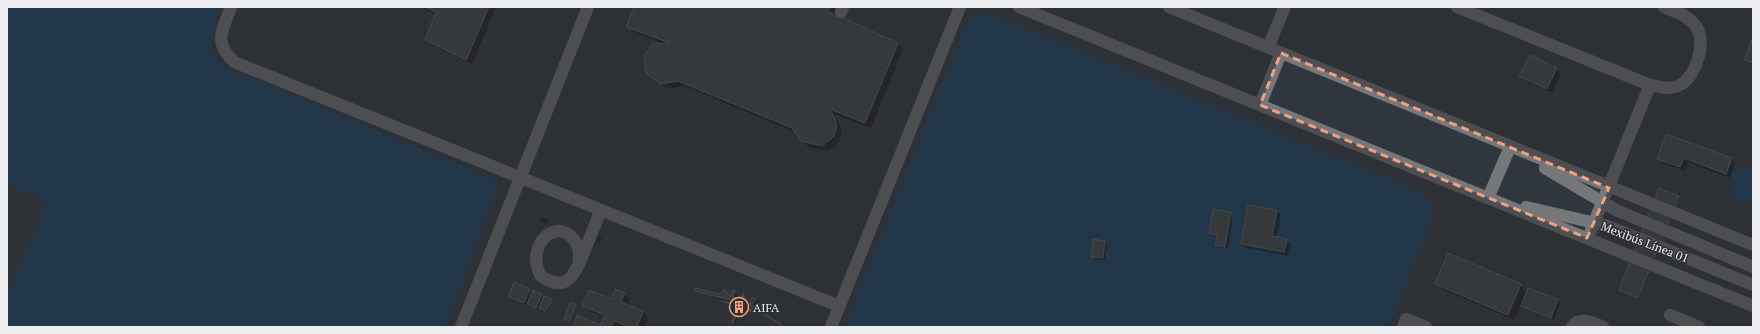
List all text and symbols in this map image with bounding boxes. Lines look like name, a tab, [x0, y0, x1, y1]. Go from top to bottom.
street label: Mexibús Línea 01	[1599, 218, 1691, 266]
building icon: AIFA	[728, 296, 750, 318]
place label: AIFA	[753, 300, 780, 315]

